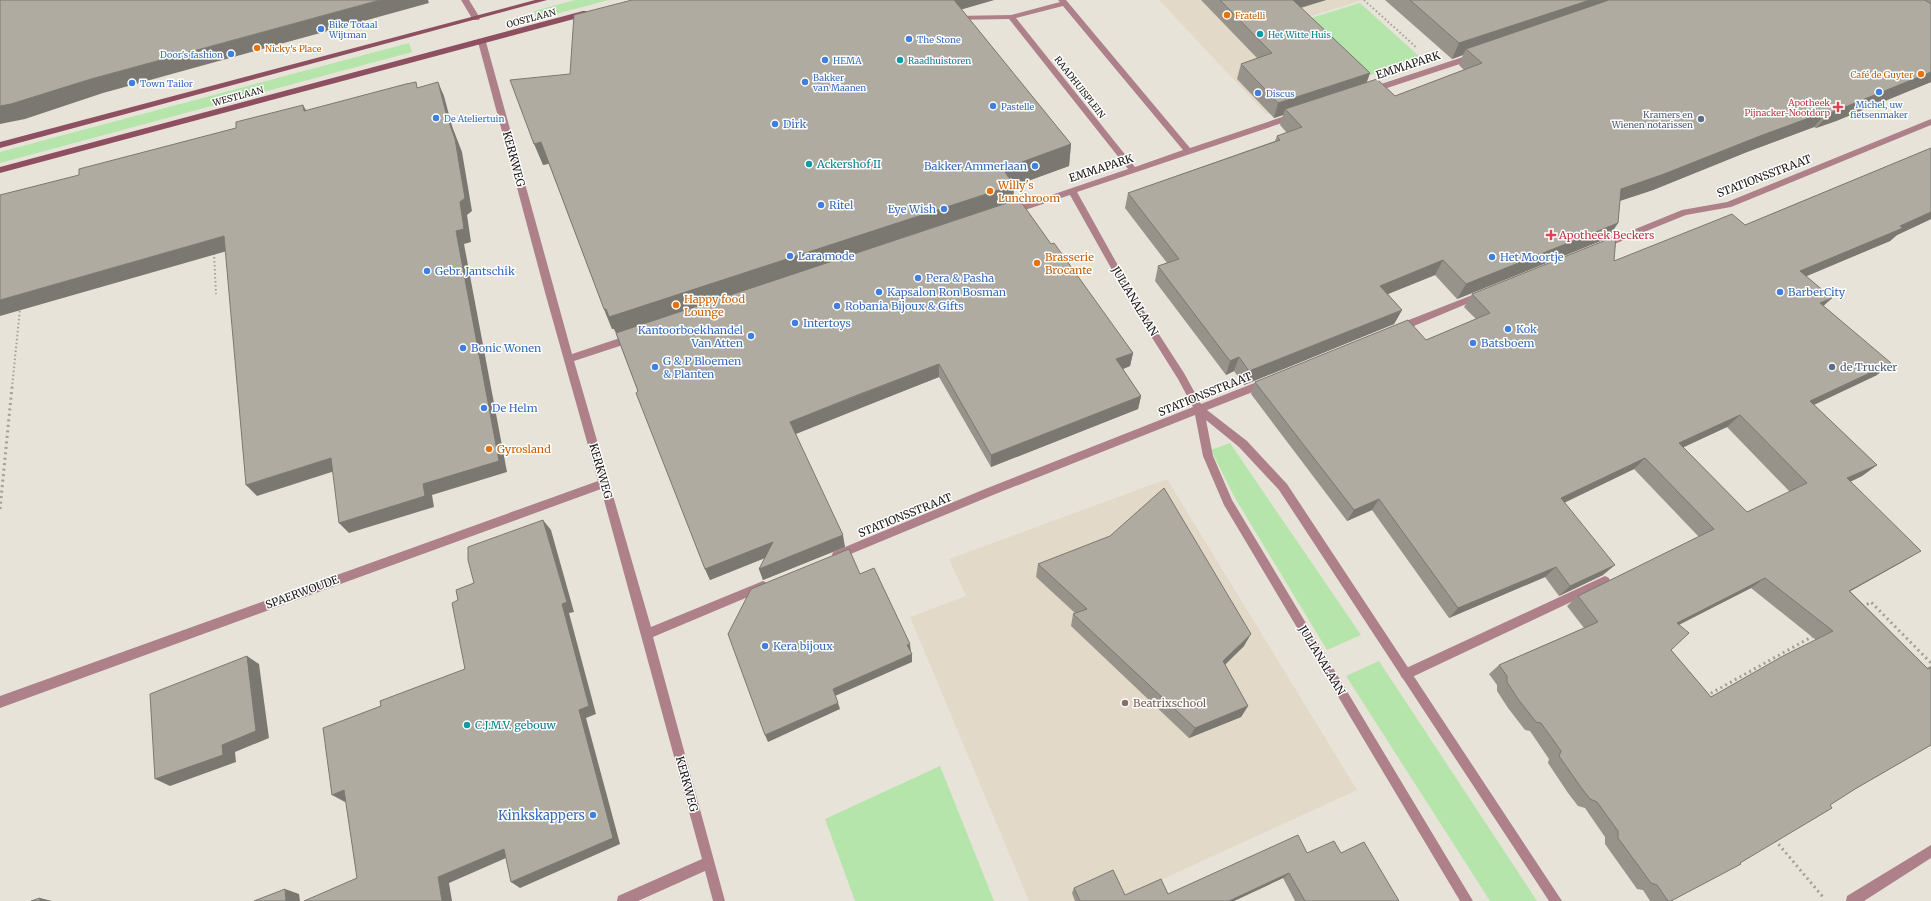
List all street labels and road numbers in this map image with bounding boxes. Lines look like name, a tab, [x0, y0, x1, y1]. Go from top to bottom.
street label: OOSTLAAN	[505, 6, 557, 30]
street label: EMMAPARK	[1374, 48, 1442, 82]
street label: RAADHUISPLEIN	[1052, 54, 1108, 120]
street label: WESTLAAN	[210, 84, 265, 108]
street label: KERKWEG	[500, 130, 528, 188]
street label: EMMAPARK	[1067, 151, 1135, 185]
street label: STATIONSSTRAAT	[1715, 151, 1813, 200]
street label: JULIANALAAN	[1108, 263, 1161, 339]
street label: STATIONSSTRAAT	[1156, 369, 1254, 419]
street label: KERKWEG	[586, 442, 616, 500]
street label: STATIONSSTRAAT	[856, 490, 954, 540]
street label: SPAERWOUDE	[264, 572, 340, 612]
street label: JULIANALAAN	[1295, 622, 1348, 698]
street label: KERKWEG	[673, 755, 701, 813]

